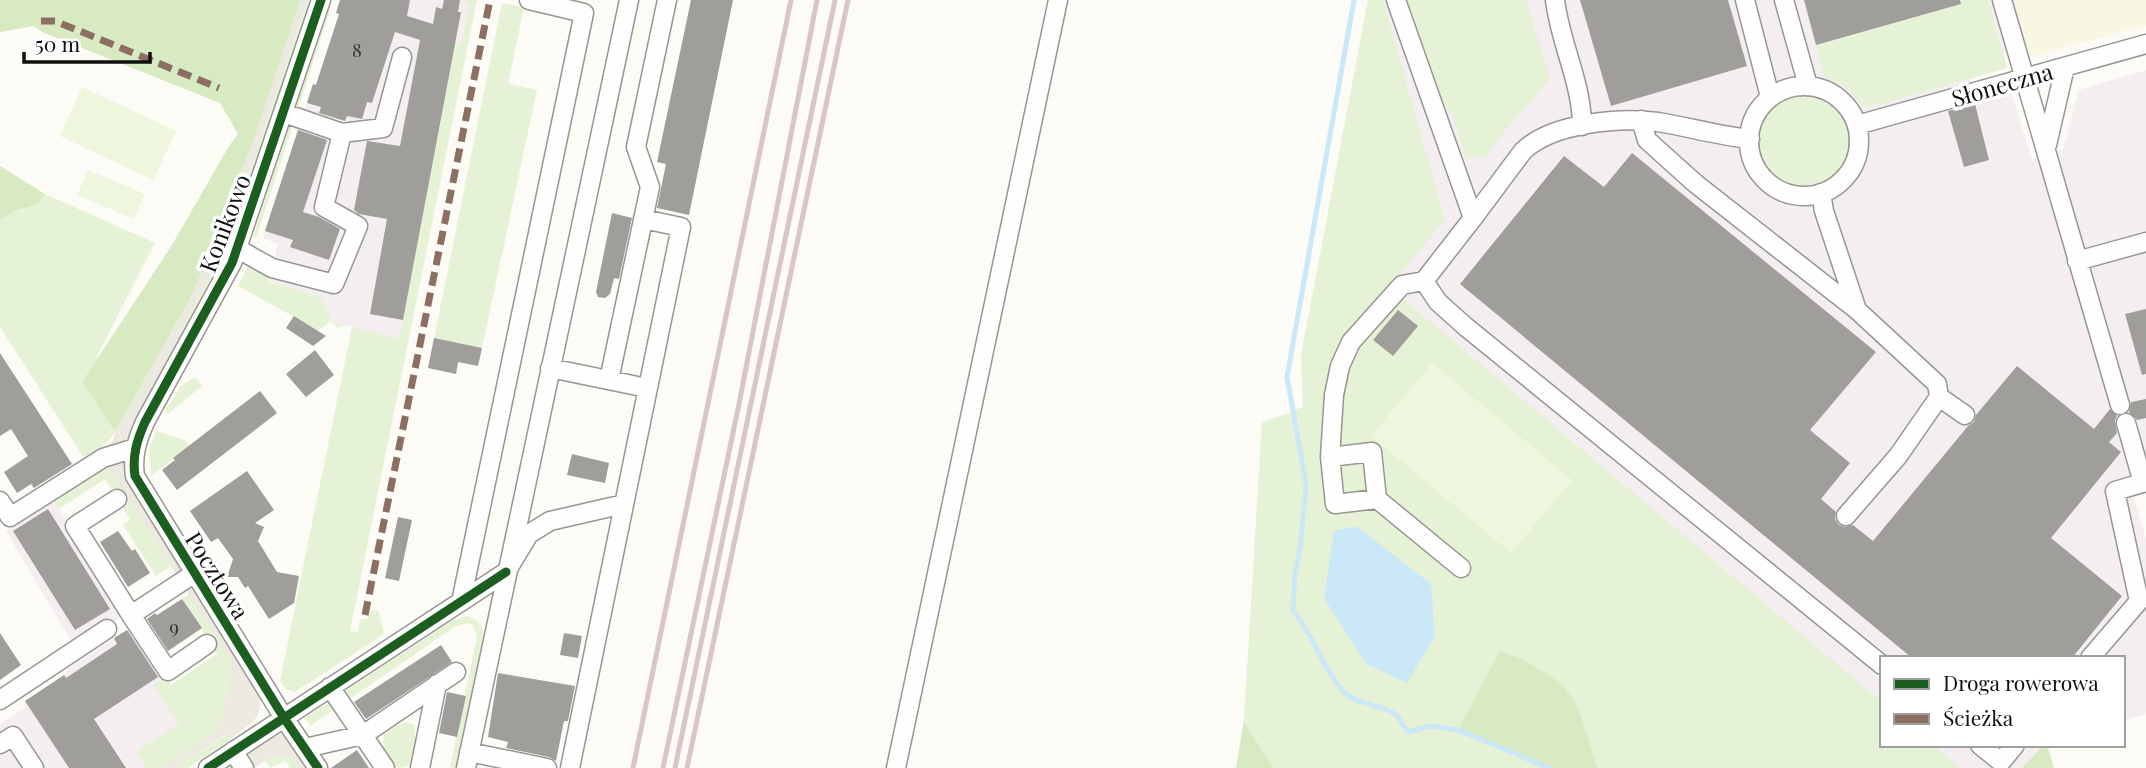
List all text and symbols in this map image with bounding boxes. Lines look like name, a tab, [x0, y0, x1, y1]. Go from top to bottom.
scale bar	[24, 21, 150, 65]
text: 50 m	[35, 29, 81, 57]
house number: 8	[352, 36, 362, 62]
street label: Słoneczna	[1948, 55, 2057, 113]
street label: Konikowo	[191, 170, 257, 276]
street label: Pocztowa	[179, 525, 257, 625]
house number: 9	[169, 613, 179, 639]
legend	[1880, 656, 2125, 747]
text: Droga rowerowa	[1943, 668, 2099, 696]
text: Ścieżka	[1943, 703, 2014, 731]

